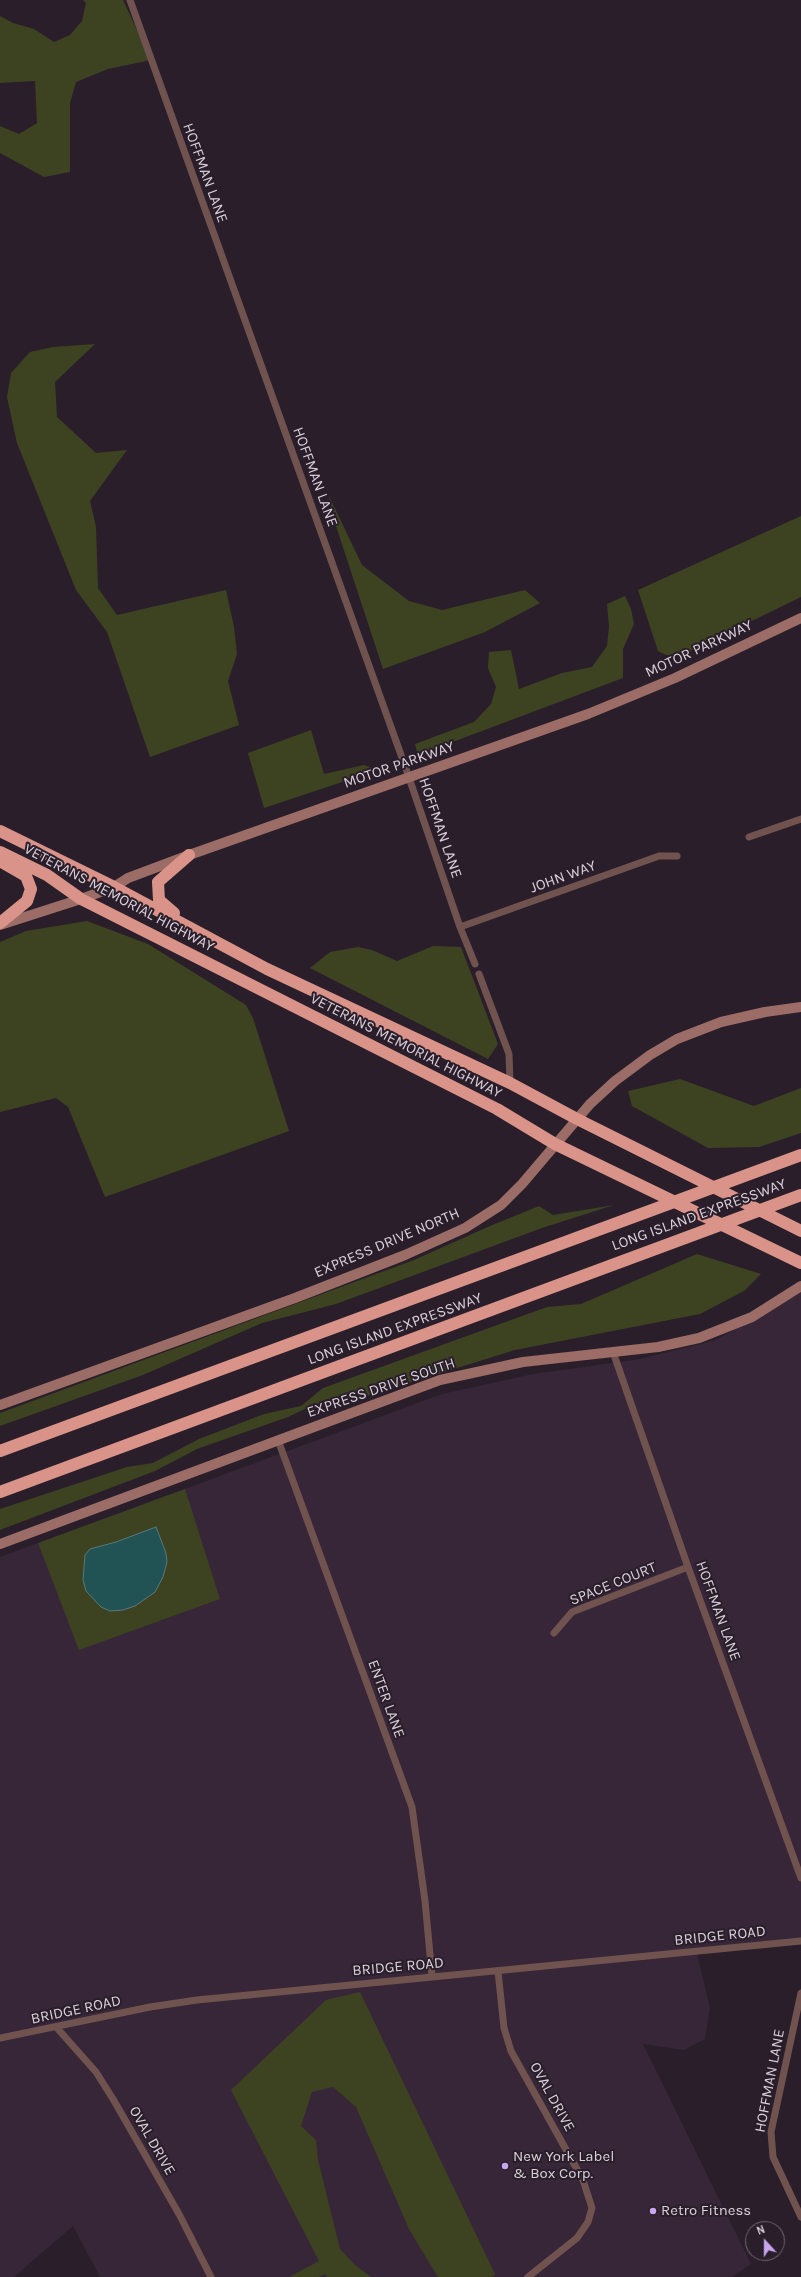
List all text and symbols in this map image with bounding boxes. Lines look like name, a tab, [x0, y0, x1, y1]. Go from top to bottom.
street label: HOFFMAN LANE	[179, 121, 231, 225]
street label: HOFFMAN LANE	[289, 425, 341, 529]
street label: MOTOR PARKWAY	[642, 616, 756, 682]
street label: MOTOR PARKWAY	[341, 738, 457, 792]
street label: HOFFMAN LANE	[414, 775, 466, 881]
street label: VETERANS MEMORIAL HIGHWAY	[21, 840, 217, 956]
street label: JOHN WAY	[528, 857, 598, 897]
street label: VETERANS MEMORIAL HIGHWAY	[307, 990, 505, 1102]
street label: LONG ISLAND EXPRESSWAY	[609, 1175, 789, 1255]
street label: EXPRESS DRIVE NORTH	[312, 1204, 462, 1282]
street label: LONG ISLAND EXPRESSWAY	[305, 1289, 485, 1369]
street label: EXPRESS DRIVE SOUTH	[305, 1354, 457, 1422]
street label: SPACE COURT	[567, 1558, 659, 1610]
street label: HOFFMAN LANE	[692, 1559, 744, 1663]
street label: ENTER LANE	[364, 1658, 408, 1740]
street label: BRIDGE ROAD	[673, 1922, 767, 1950]
street label: BRIDGE ROAD	[352, 1954, 444, 1980]
street label: BRIDGE ROAD	[29, 1992, 123, 2028]
street label: HOFFMAN LANE	[751, 2028, 789, 2134]
street label: OVAL DRIVE	[525, 2059, 579, 2135]
street label: OVAL DRIVE	[125, 2103, 179, 2179]
place label: New York Label & Box Corp.	[513, 2148, 614, 2183]
marker: New York Label & Box Corp.	[500, 2161, 510, 2171]
place label: Retro Fitness	[661, 2202, 751, 2220]
marker: Retro Fitness	[648, 2206, 658, 2216]
north arrow	[745, 2221, 785, 2261]
text: N	[755, 2223, 767, 2238]

